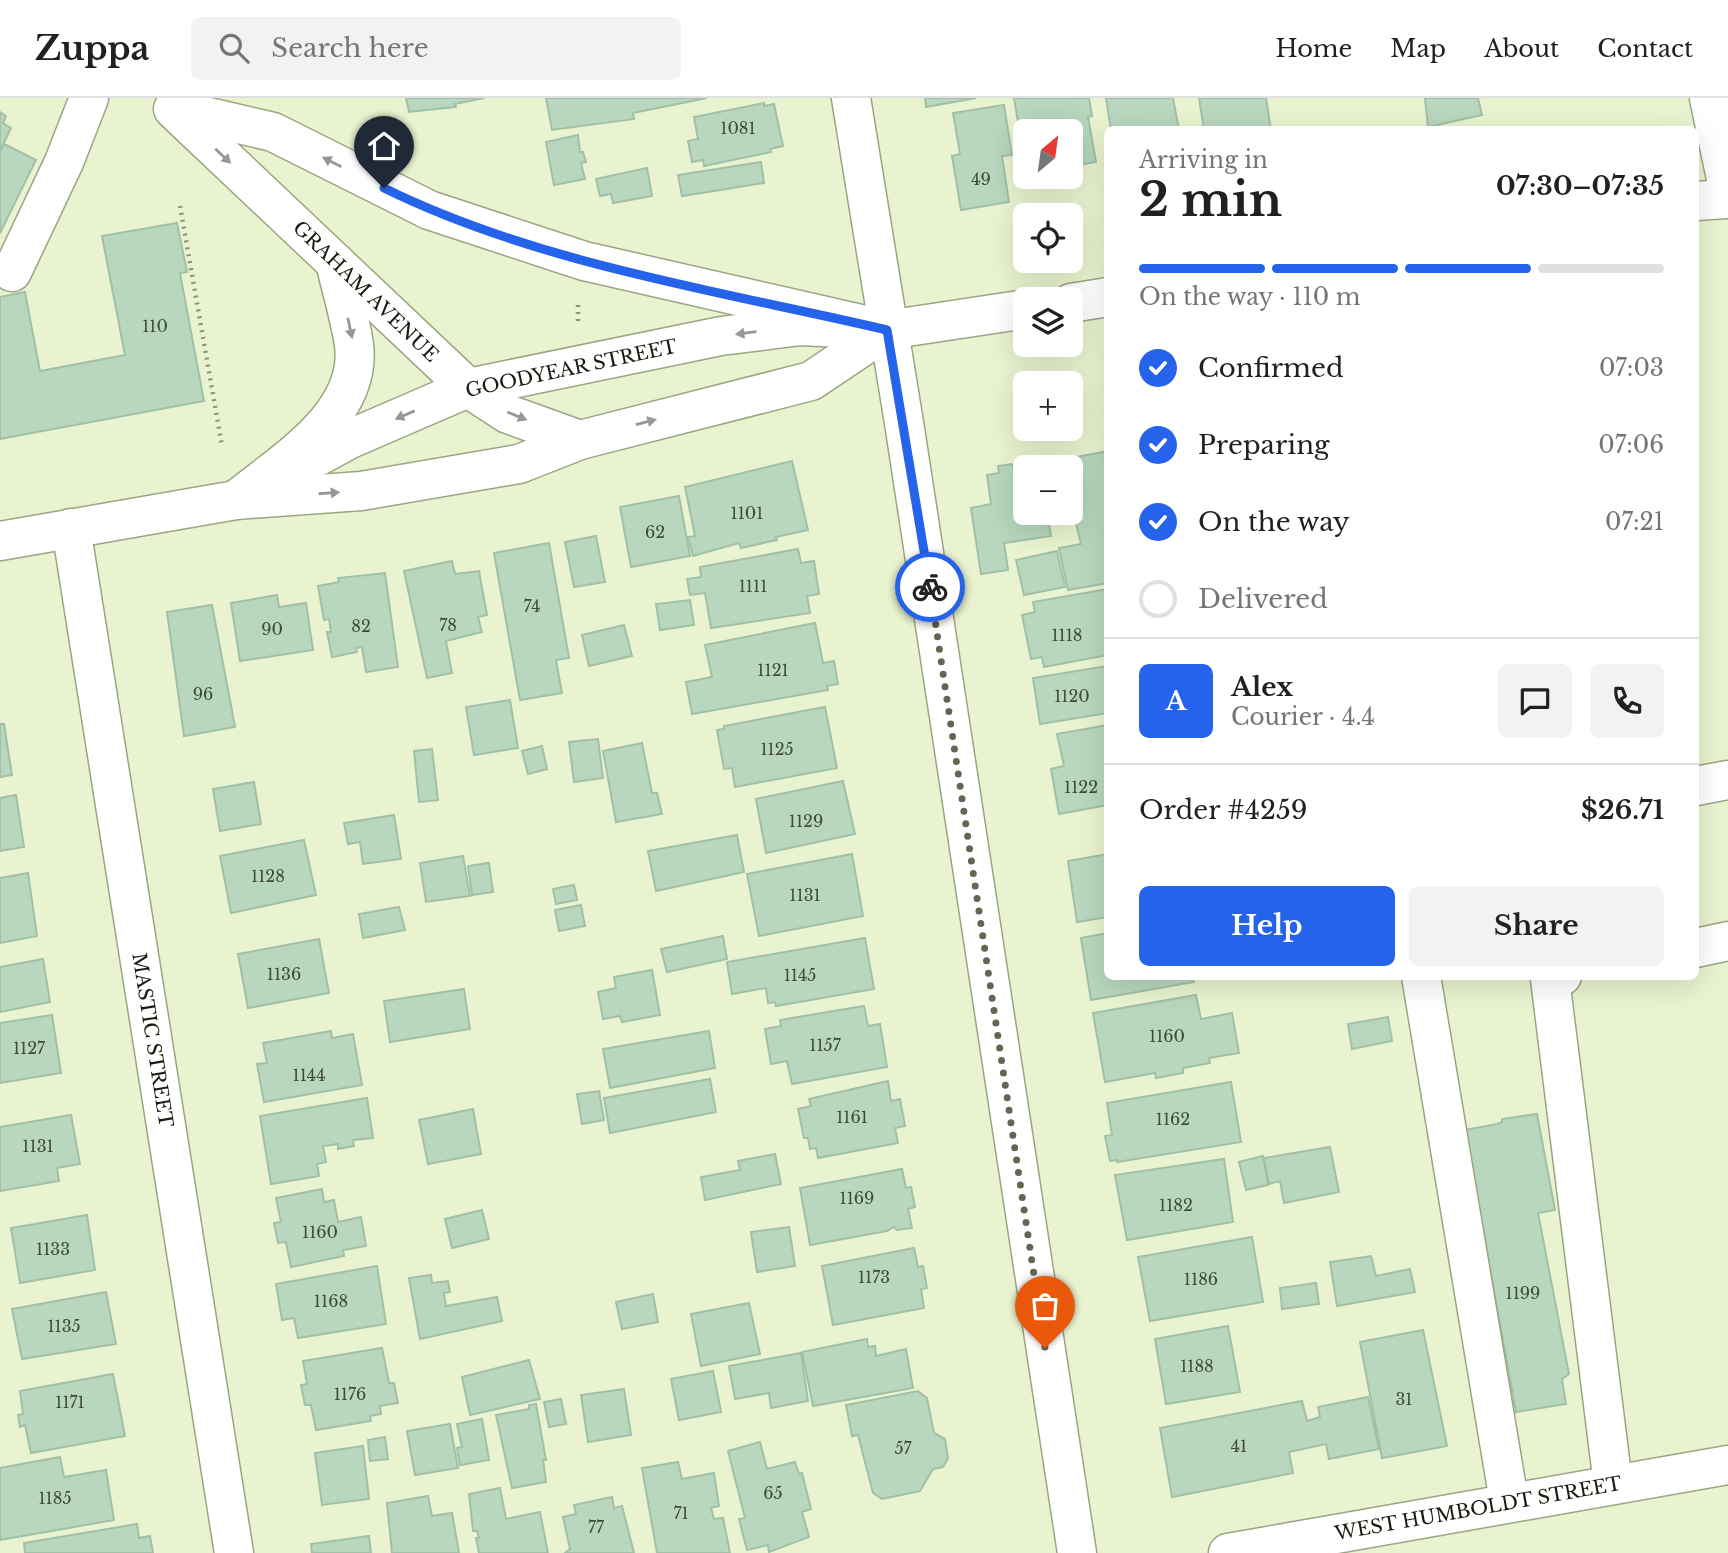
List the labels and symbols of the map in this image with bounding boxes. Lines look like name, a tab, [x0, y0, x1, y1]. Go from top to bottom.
pin	[354, 116, 414, 188]
house number: 1081	[720, 118, 756, 138]
north arrow	[1013, 119, 1083, 189]
one-way arrow	[214, 147, 231, 163]
one-way arrow	[322, 156, 342, 167]
house number: 49	[971, 169, 991, 189]
street label: GRAHAM AVENUE	[288, 216, 443, 367]
house number: 110	[142, 316, 168, 336]
one-way arrow	[345, 317, 356, 339]
one-way arrow	[735, 328, 757, 339]
street label: GOODYEAR STREET	[463, 335, 679, 402]
one-way arrow	[395, 409, 415, 421]
one-way arrow	[506, 411, 527, 422]
one-way arrow	[635, 416, 657, 427]
one-way arrow	[318, 488, 340, 499]
house number: 1101	[731, 503, 763, 523]
house number: 62	[645, 522, 665, 542]
courier	[895, 552, 965, 622]
house number: 1111	[739, 576, 767, 596]
house number: 74	[523, 596, 541, 616]
house number: 78	[439, 615, 457, 635]
house number: 82	[351, 616, 371, 636]
house number: 90	[261, 619, 283, 639]
house number: 1118	[1051, 625, 1083, 645]
house number: 1121	[757, 660, 789, 680]
house number: 96	[193, 684, 213, 704]
house number: 1120	[1054, 686, 1090, 706]
house number: 1125	[760, 739, 794, 759]
house number: 1122	[1064, 777, 1098, 797]
house number: 1129	[789, 811, 823, 831]
house number: 1128	[251, 866, 285, 886]
house number: 1131	[789, 885, 821, 905]
street label: MASTIC STREET	[127, 951, 178, 1129]
house number: 1136	[267, 964, 301, 984]
house number: 1145	[784, 965, 816, 985]
house number: 1160	[1149, 1026, 1185, 1046]
house number: 1157	[809, 1035, 842, 1055]
house number: 1127	[13, 1038, 46, 1058]
house number: 1144	[293, 1065, 326, 1085]
house number: 1161	[836, 1107, 868, 1127]
house number: 1162	[1156, 1109, 1190, 1129]
house number: 1131	[22, 1136, 54, 1156]
house number: 1169	[840, 1188, 874, 1208]
house number: 1182	[1159, 1195, 1193, 1215]
house number: 1160	[302, 1222, 338, 1242]
house number: 1133	[36, 1239, 70, 1259]
house number: 1173	[858, 1267, 890, 1287]
house number: 1186	[1184, 1269, 1218, 1289]
pin	[1015, 1276, 1075, 1348]
house number: 1199	[1506, 1283, 1540, 1303]
house number: 1168	[314, 1291, 348, 1311]
house number: 1135	[47, 1316, 81, 1336]
house number: 1188	[1180, 1356, 1214, 1376]
house number: 1176	[334, 1384, 366, 1404]
house number: 31	[1396, 1389, 1413, 1409]
house number: 1171	[55, 1392, 85, 1412]
house number: 41	[1231, 1436, 1247, 1456]
house number: 57	[894, 1438, 913, 1458]
street label: WEST HUMBOLDT STREET	[1332, 1472, 1623, 1545]
house number: 65	[763, 1483, 783, 1503]
house number: 1185	[38, 1488, 72, 1508]
house number: 71	[673, 1503, 689, 1523]
house number: 77	[588, 1517, 605, 1537]

